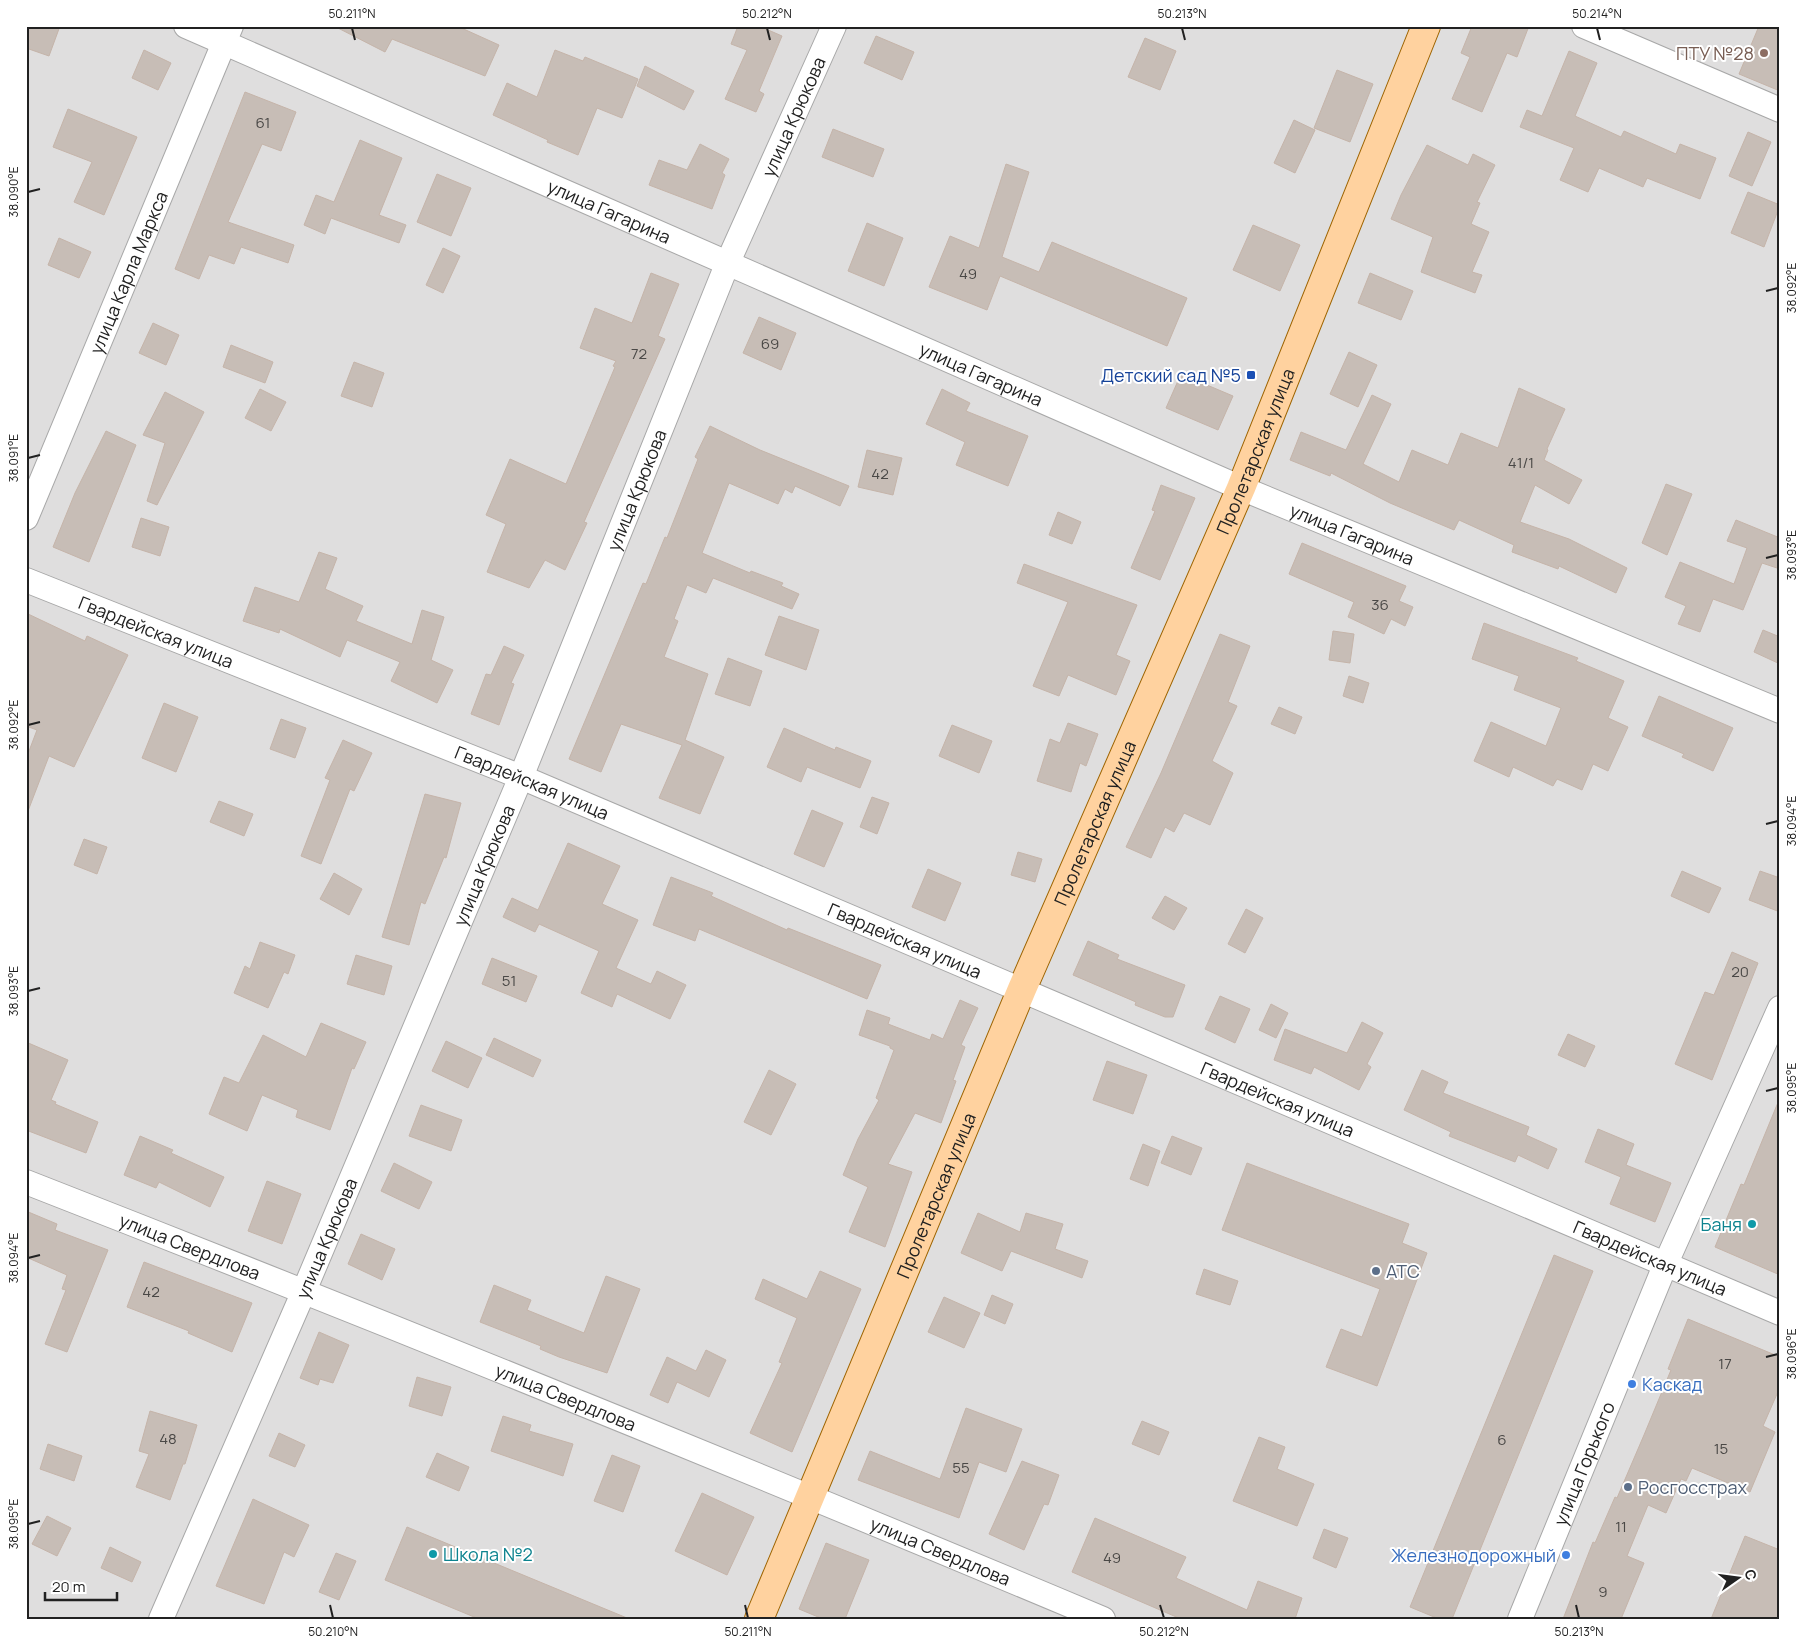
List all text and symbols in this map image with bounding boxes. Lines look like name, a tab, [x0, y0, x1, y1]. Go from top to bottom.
text: 50.211°N	[328, 5, 376, 22]
text: 50.212°N	[742, 5, 792, 22]
text: 50.213°N	[1157, 5, 1207, 22]
text: 50.214°N	[1572, 5, 1622, 22]
place label: ПТУ №28	[1676, 41, 1754, 65]
marker: ПТУ №28	[1758, 47, 1770, 59]
street label: улица Крюкова	[756, 53, 831, 181]
house number: 61	[256, 112, 270, 133]
text: 38.090°E	[5, 166, 22, 217]
street label: улица Гагарина	[544, 174, 675, 249]
street label: улица Карла Маркса	[84, 187, 173, 358]
house number: 49	[959, 263, 977, 284]
text: 38.092°E	[1783, 263, 1800, 313]
house number: 69	[761, 333, 779, 354]
street label: улица Гагарина	[916, 337, 1047, 412]
house number: 72	[631, 343, 647, 364]
place label: Детский сад №5	[1101, 363, 1241, 387]
street label: Пролетарская улица	[1210, 365, 1300, 538]
marker: Детский сад №5	[1245, 369, 1257, 381]
street label: улица Крюкова	[601, 426, 672, 554]
text: 38.091°E	[5, 434, 22, 482]
house number: 41/1	[1508, 452, 1534, 473]
house number: 42	[871, 463, 889, 484]
street label: улица Гагарина	[1286, 498, 1418, 570]
text: 38.093°E	[1783, 530, 1800, 580]
street label: Гвардейская улица	[75, 590, 237, 673]
house number: 36	[1371, 594, 1389, 615]
text: 38.092°E	[5, 700, 22, 750]
street label: Пролетарская улица	[1048, 737, 1141, 909]
street label: Гвардейская улица	[451, 740, 613, 825]
text: 38.094°E	[1783, 795, 1800, 846]
street label: улица Крюкова	[448, 801, 520, 929]
street label: Гвардейская улица	[824, 897, 985, 984]
house number: 20	[1731, 961, 1749, 982]
text: 38.093°E	[5, 966, 22, 1016]
house number: 51	[502, 970, 516, 991]
street label: Гвардейская улица	[1197, 1056, 1358, 1142]
text: 38.095°E	[1783, 1063, 1800, 1113]
street label: Пролетарская улица	[891, 1109, 981, 1282]
street label: улица Крюкова	[290, 1174, 362, 1303]
street label: улица Свердлова	[116, 1208, 264, 1285]
place label: Баня	[1701, 1212, 1742, 1236]
street label: Гвардейская улица	[1570, 1214, 1731, 1301]
marker: Баня	[1746, 1218, 1758, 1230]
text: 38.094°E	[5, 1232, 22, 1283]
place label: АТС	[1386, 1259, 1420, 1283]
marker: АТС	[1370, 1265, 1382, 1277]
house number: 42	[142, 1281, 160, 1302]
text: 38.096°E	[1783, 1328, 1800, 1380]
house number: 17	[1718, 1353, 1732, 1374]
street label: улица Свердлова	[492, 1358, 640, 1436]
place label: Каскад	[1642, 1372, 1703, 1396]
marker: Каскад	[1626, 1378, 1638, 1390]
street label: улица Горького	[1548, 1398, 1620, 1529]
house number: 48	[159, 1428, 177, 1449]
house number: 6	[1497, 1429, 1507, 1450]
house number: 15	[1714, 1438, 1728, 1459]
house number: 55	[952, 1457, 970, 1478]
place label: Росгосстрах	[1638, 1475, 1748, 1499]
marker: Росгосстрах	[1622, 1481, 1634, 1493]
text: 38.095°E	[5, 1499, 22, 1549]
street label: улица Свердлова	[867, 1511, 1014, 1591]
house number: 11	[1615, 1516, 1627, 1537]
place label: Школа №2	[443, 1542, 533, 1566]
place label: Железнодорожный	[1391, 1543, 1556, 1567]
house number: 49	[1103, 1547, 1121, 1568]
marker: Школа №2	[427, 1548, 439, 1560]
marker: Железнодорожный	[1560, 1549, 1572, 1561]
north arrow	[1714, 1552, 1764, 1602]
text: С	[1741, 1567, 1762, 1582]
scale bar	[45, 1570, 118, 1602]
text: 20 m	[52, 1576, 85, 1597]
house number: 9	[1598, 1581, 1608, 1602]
text: 50.210°N	[308, 1623, 358, 1640]
text: 50.211°N	[724, 1623, 772, 1640]
text: 50.212°N	[1139, 1623, 1189, 1640]
text: 50.213°N	[1554, 1623, 1604, 1640]

